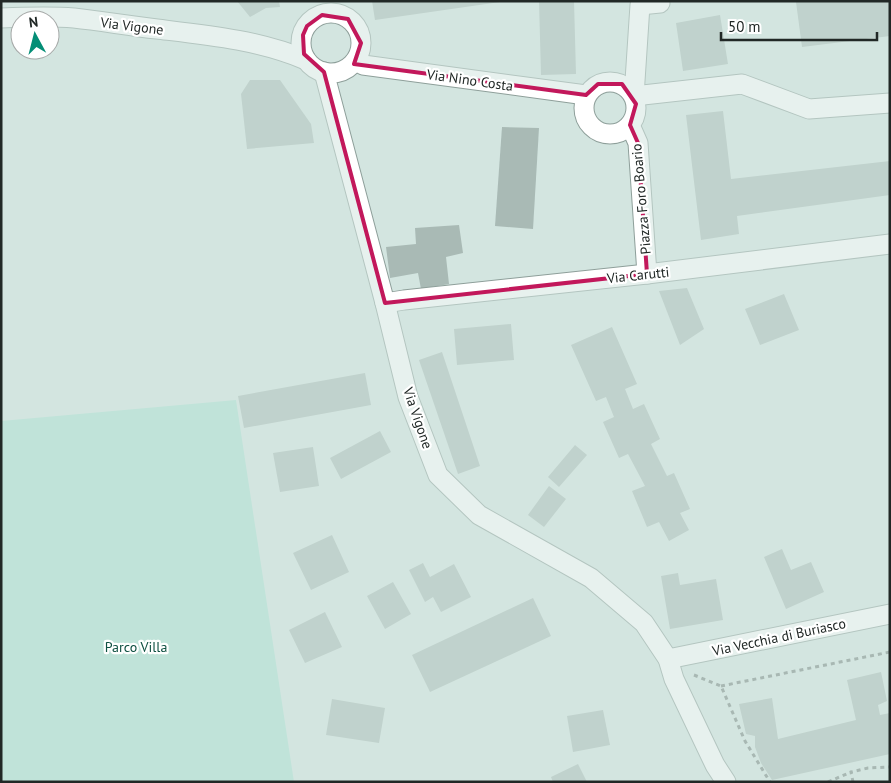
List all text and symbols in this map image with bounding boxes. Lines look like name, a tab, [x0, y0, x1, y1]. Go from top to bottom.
north arrow	[10, 10, 60, 60]
scale bar	[721, 10, 877, 42]
text: N	[28, 13, 39, 32]
street label: Via Vigone	[98, 13, 165, 39]
text: 50 m	[728, 17, 761, 36]
street label: Via Nino Costa	[425, 65, 514, 95]
street label: Piazza Foro Boario	[627, 143, 655, 255]
street label: Via Carutti	[605, 263, 670, 287]
street label: Via Vigone	[399, 384, 437, 451]
street label: Via Vecchia di Buriasco	[710, 614, 847, 660]
park label: Parco Villa	[105, 638, 167, 656]

